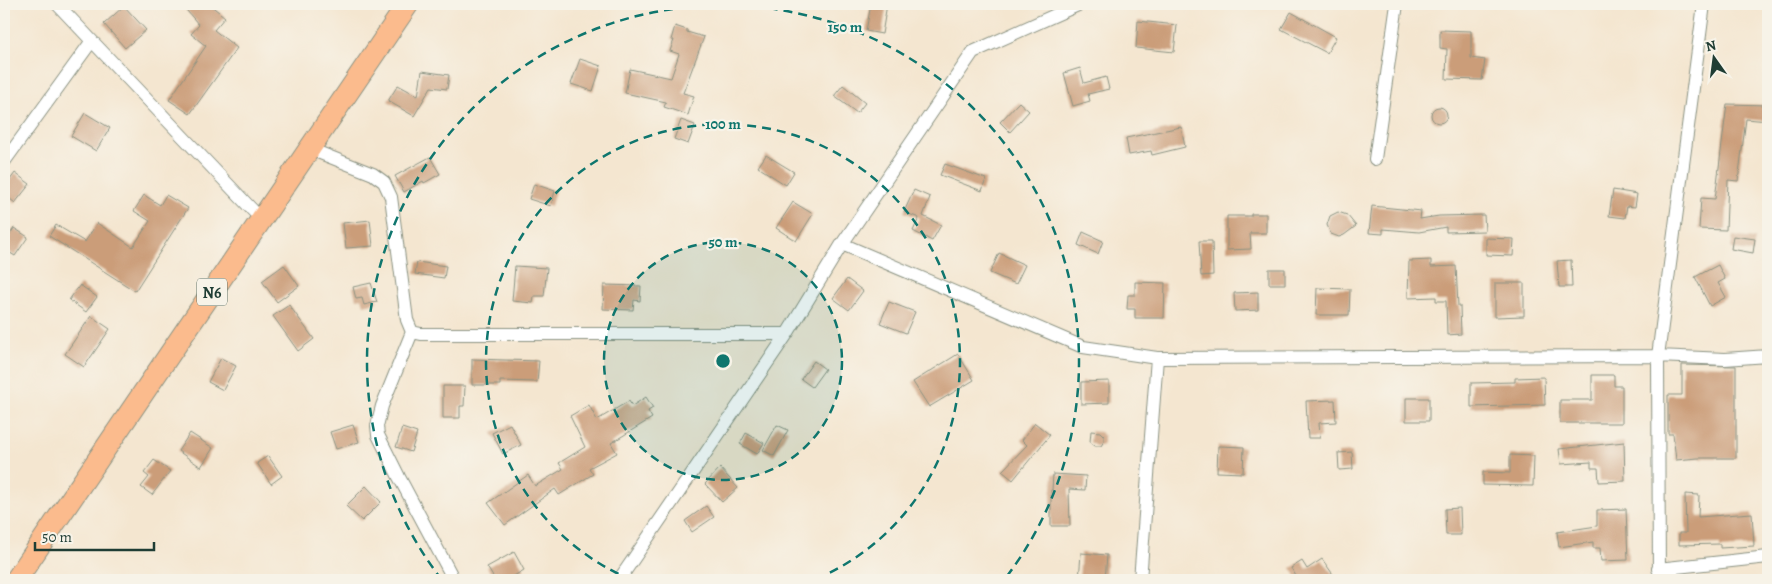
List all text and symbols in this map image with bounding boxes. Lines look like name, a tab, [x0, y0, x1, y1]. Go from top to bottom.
text: 150 m	[828, 17, 863, 37]
north arrow	[1690, 32, 1740, 82]
text: N	[1704, 35, 1718, 56]
text: 100 m	[705, 114, 741, 134]
text: 50 m	[708, 232, 738, 252]
road number: N6	[197, 278, 227, 306]
centre of rings	[714, 352, 732, 370]
scale bar	[35, 519, 154, 551]
text: 50 m	[42, 527, 72, 547]

